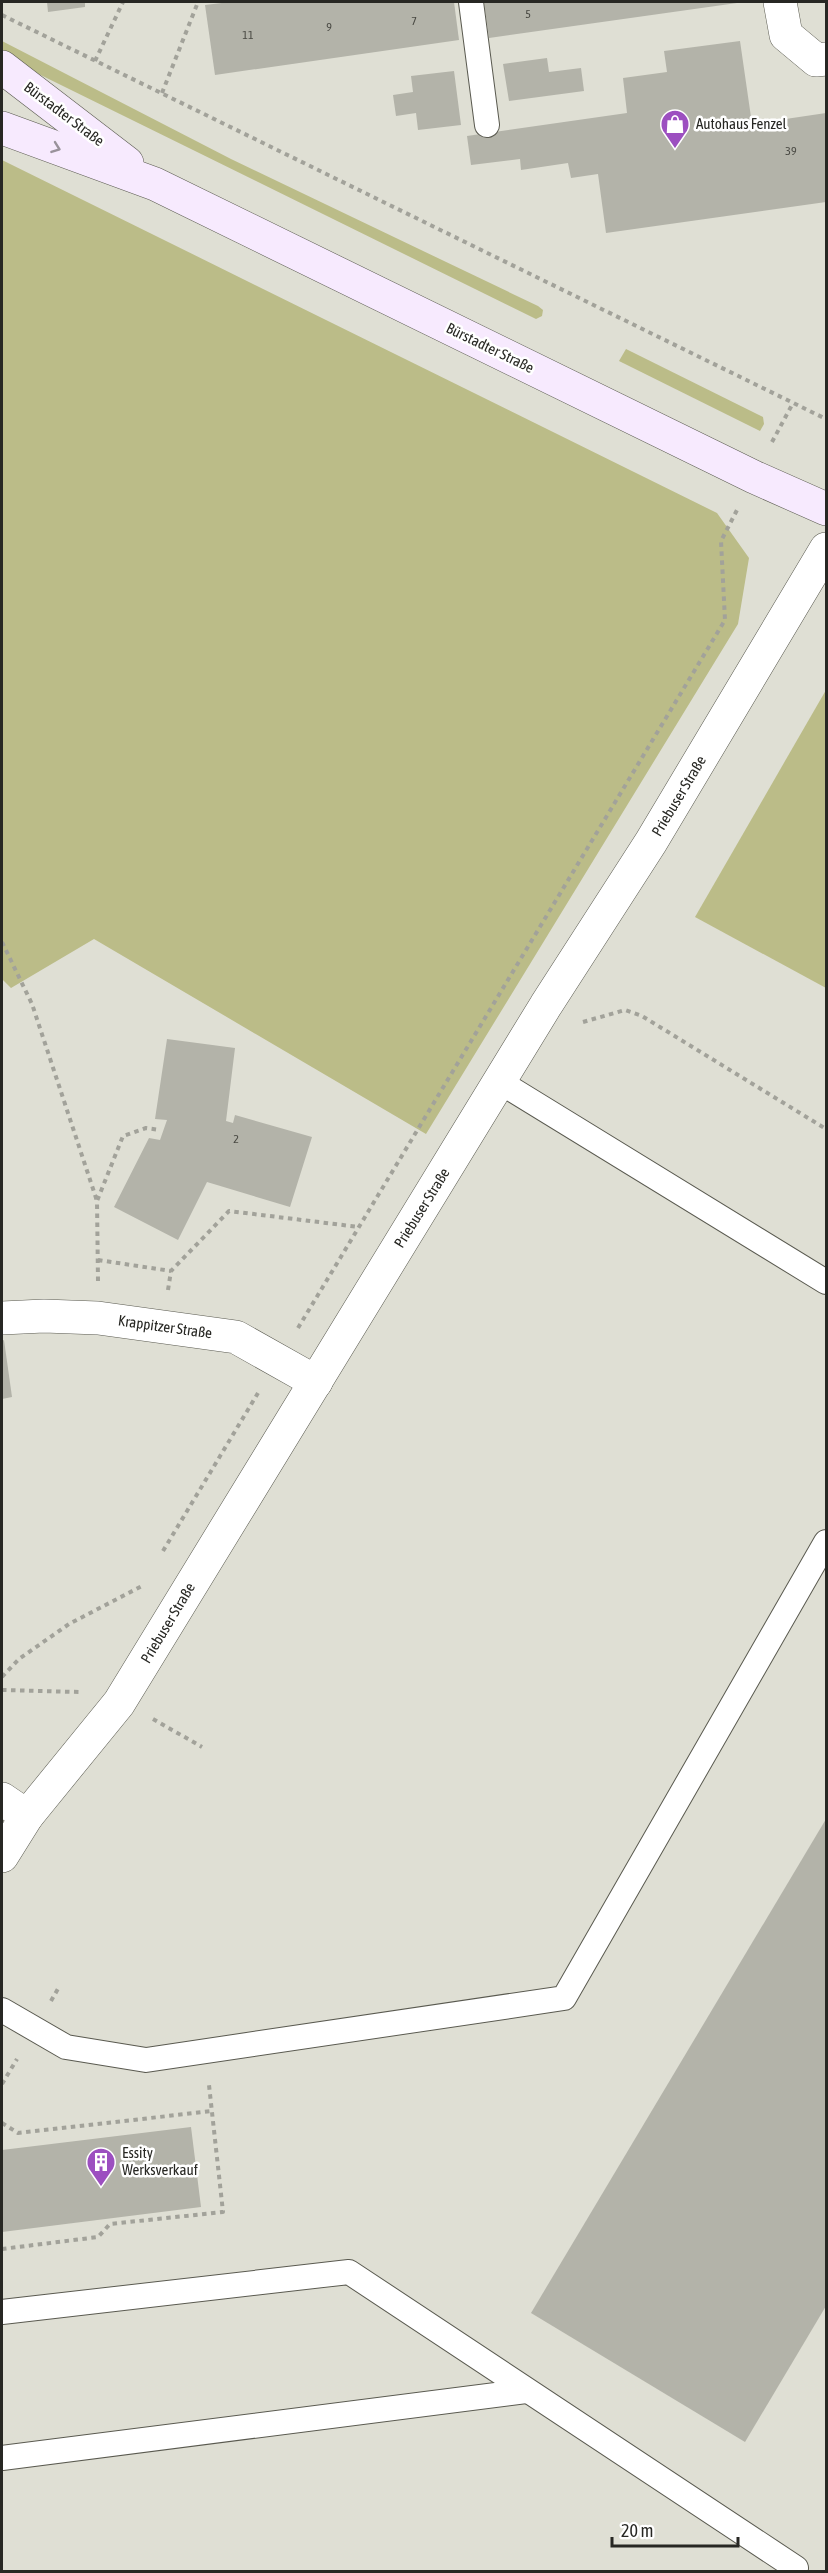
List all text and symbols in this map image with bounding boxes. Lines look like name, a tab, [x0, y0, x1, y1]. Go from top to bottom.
house number: 5	[525, 7, 531, 21]
house number: 7	[411, 14, 417, 28]
house number: 9	[326, 20, 332, 34]
house number: 11	[242, 28, 254, 42]
street label: Bürstadter Straße	[21, 78, 108, 149]
shop icon: Autohaus Fenzel	[659, 108, 691, 150]
place label: Autohaus Fenzel	[696, 115, 787, 132]
one-way arrow	[51, 140, 61, 153]
house number: 39	[785, 144, 797, 158]
street label: Bürstadter Straße	[444, 319, 537, 376]
street label: Priebuser Straße	[648, 752, 709, 839]
house number: 2	[233, 1132, 239, 1146]
street label: Priebuser Straße	[390, 1165, 453, 1251]
street label: Krappitzer Straße	[117, 1312, 213, 1342]
street label: Priebuser Straße	[137, 1579, 198, 1666]
place label: Essity Werksverkauf	[122, 2144, 198, 2178]
building icon: Essity Werksverkauf	[85, 2146, 117, 2188]
scale bar	[612, 2510, 738, 2548]
text: 20 m	[621, 2520, 653, 2541]

